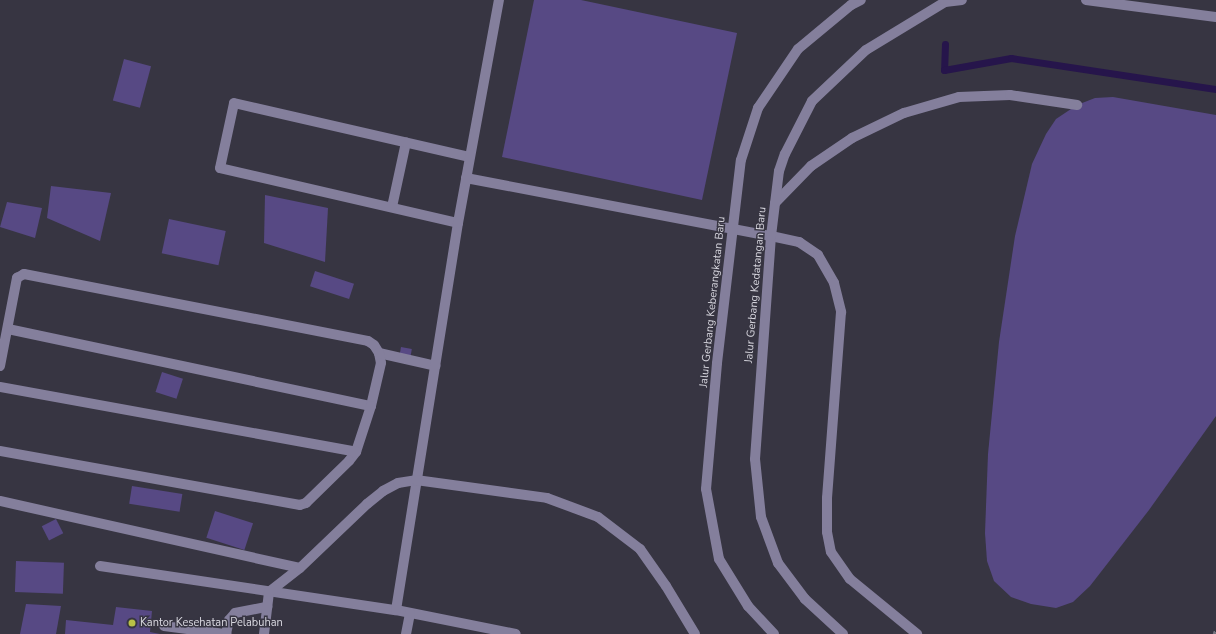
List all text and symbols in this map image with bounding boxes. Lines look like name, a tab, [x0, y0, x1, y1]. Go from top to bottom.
street label: Jalur Gerbang Kedatangan Baru	[743, 206, 769, 364]
street label: Jalur Gerbang Keberangkatan Baru	[697, 216, 729, 388]
place label: Kantor Kesehatan Pelabuhan	[140, 616, 283, 630]
marker: Kantor Kesehatan Pelabuhan	[127, 618, 137, 628]

